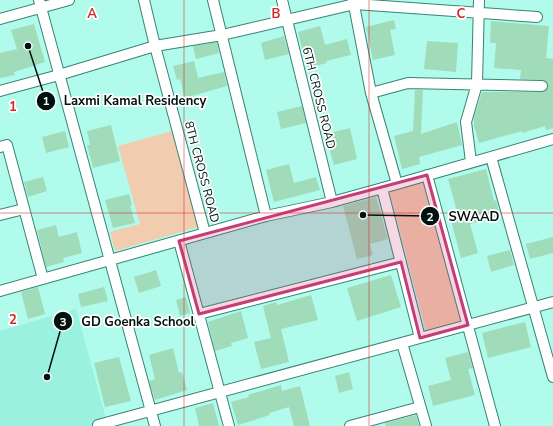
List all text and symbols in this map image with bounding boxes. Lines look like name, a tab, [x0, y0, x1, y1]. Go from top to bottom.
text: A	[87, 5, 97, 23]
text: B	[272, 5, 281, 23]
text: C	[457, 5, 466, 23]
street label: 6TH CROSS ROAD	[299, 45, 339, 151]
callout: Laxmi Kamal Residency	[36, 88, 214, 113]
text: Laxmi Kamal Residency	[64, 92, 206, 110]
text: 1	[42, 93, 50, 109]
text: 1	[9, 98, 17, 116]
street label: 8TH CROSS ROAD	[181, 119, 223, 225]
callout: SWAAD	[420, 204, 507, 229]
text: SWAAD	[449, 208, 500, 226]
text: 2	[426, 209, 434, 225]
callout: GD Goenka School	[53, 309, 202, 334]
text: 2	[9, 311, 17, 329]
text: GD Goenka School	[81, 313, 195, 331]
text: 3	[59, 314, 67, 330]

